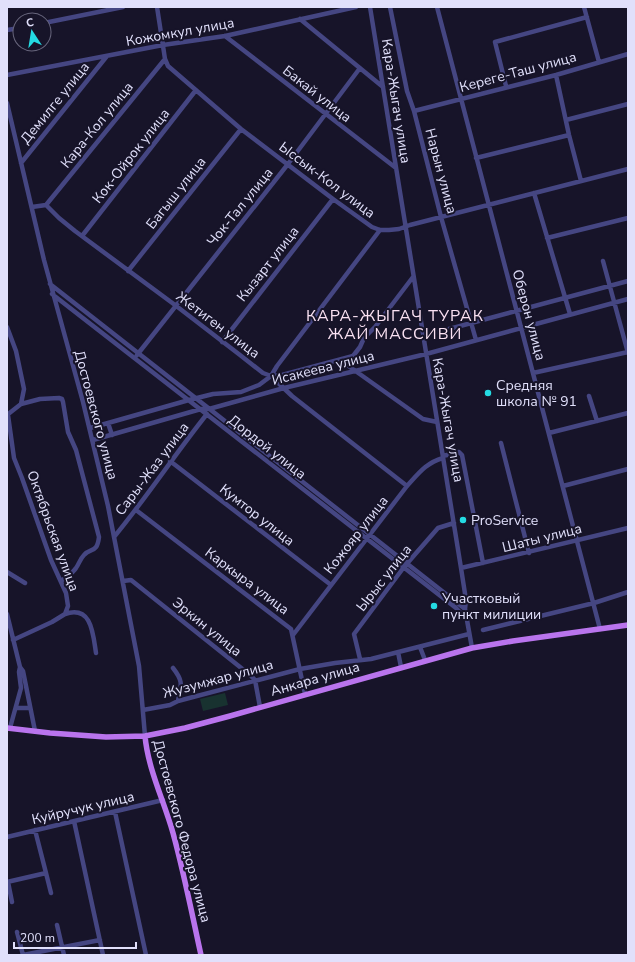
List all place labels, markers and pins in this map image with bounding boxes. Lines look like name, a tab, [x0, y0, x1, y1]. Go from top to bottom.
place label: Средняя школа № 91	[496, 376, 577, 411]
marker: Средняя школа № 91	[483, 388, 493, 398]
place label: ProService	[471, 511, 538, 530]
marker: ProService	[458, 515, 468, 525]
place label: Участковый пункт милиции	[441, 589, 541, 624]
marker: Участковый пункт милиции	[429, 601, 439, 611]

